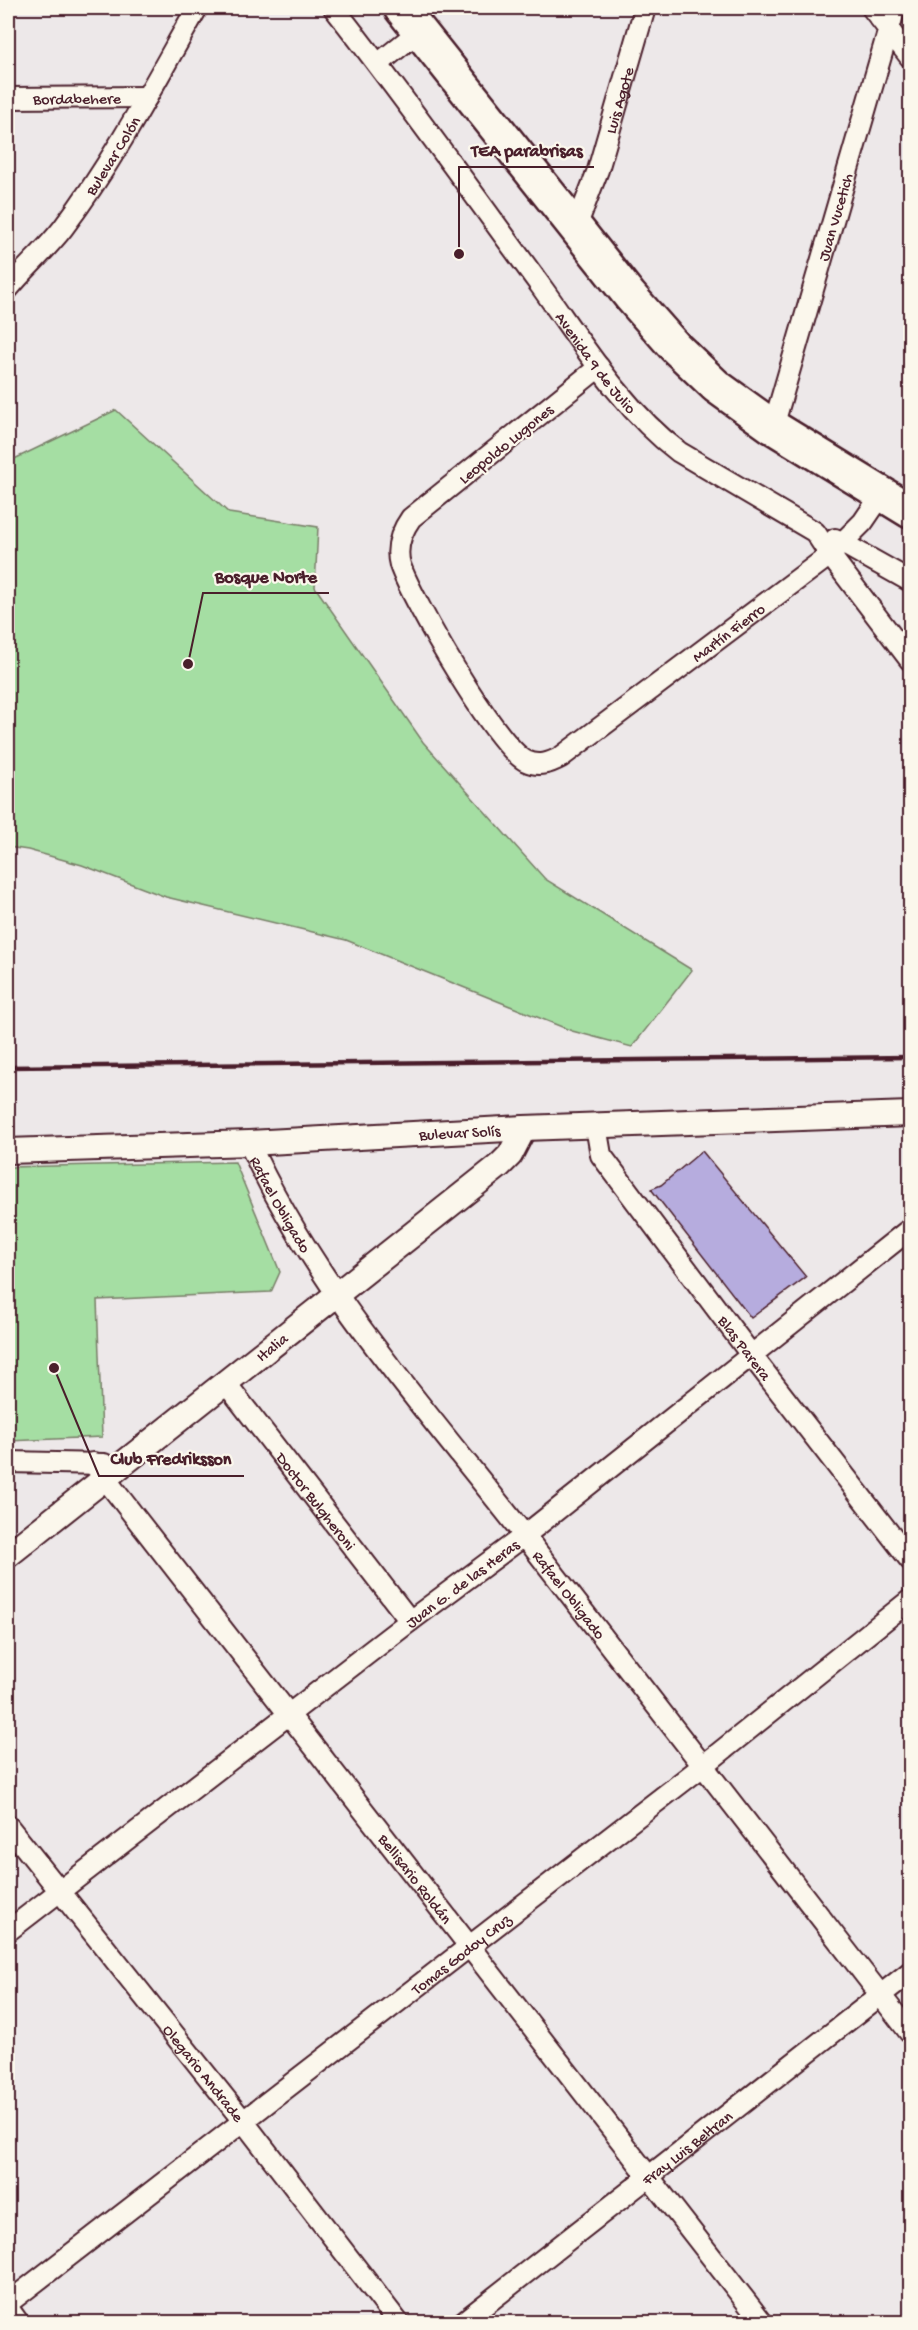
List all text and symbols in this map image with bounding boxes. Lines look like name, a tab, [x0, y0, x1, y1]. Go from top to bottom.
street label: Luis Agote	[603, 65, 641, 136]
street label: Bordabehere	[32, 91, 122, 111]
street label: Bulevar Colón	[83, 114, 147, 201]
callout: TEA parabrisas	[459, 131, 594, 167]
text: TEA parabrisas	[469, 142, 584, 163]
street label: Juan Vucetich	[816, 171, 859, 264]
street label: Avenida 9 de Julio	[549, 310, 639, 419]
street label: Leopoldo Lugones	[456, 401, 559, 490]
callout: Bosque Norte	[203, 557, 329, 593]
text: Bosque Norte	[214, 568, 318, 589]
street label: Martín Fierro	[689, 601, 770, 668]
street label: Bulevar Solís	[418, 1123, 502, 1147]
street label: Rafael Obligado	[244, 1154, 313, 1257]
street label: Blas Parera	[712, 1312, 774, 1387]
street label: Italia	[254, 1330, 294, 1367]
callout: Club Fredriksson	[99, 1440, 244, 1476]
street label: Doctor Bulgheroni	[270, 1449, 358, 1556]
text: Club Fredriksson	[110, 1450, 232, 1471]
street label: Juan G. de las Heras	[403, 1536, 525, 1634]
street label: Rafael Obligado	[527, 1548, 608, 1644]
street label: Bellisario Roldán	[372, 1830, 455, 1929]
street label: Tomas Godoy Cruz	[408, 1911, 517, 2001]
street label: Olegario Andrade	[157, 2022, 247, 2128]
street label: Fray Luis Beltran	[639, 2108, 738, 2192]

